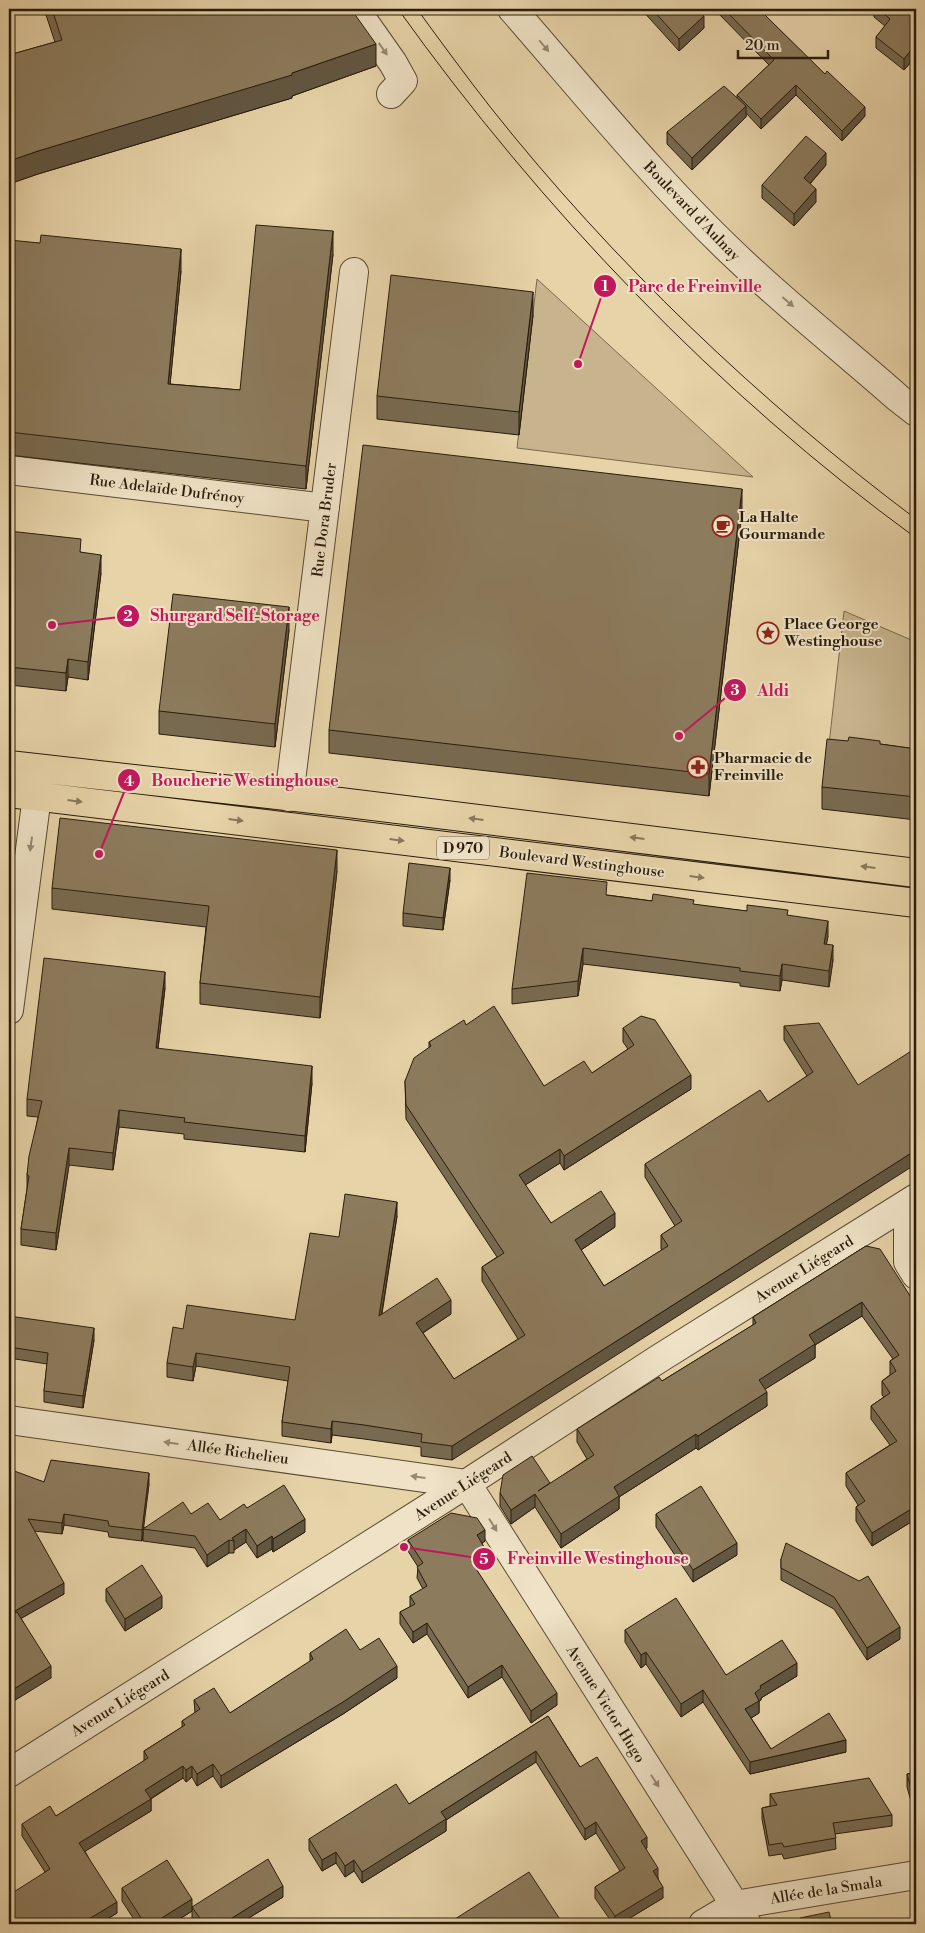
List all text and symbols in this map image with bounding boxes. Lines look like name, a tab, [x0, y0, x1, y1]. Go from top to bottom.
scale bar	[738, 28, 828, 60]
text: 20 m	[745, 36, 780, 55]
one-way arrow	[538, 39, 550, 51]
one-way arrow	[378, 42, 388, 56]
street label: Boulevard d'Aulnay	[639, 157, 745, 266]
callout: Parc de Freinville	[593, 271, 772, 302]
text: 1	[601, 277, 609, 296]
text: Parc de Freinville	[628, 277, 762, 297]
one-way arrow	[782, 297, 795, 308]
street label: Rue Dora Bruder	[308, 461, 341, 578]
street label: Rue Adelaïde Dufrénoy	[88, 471, 246, 509]
place label: La Halte Gourmande	[739, 508, 825, 544]
cafe icon: La Halte Gourmande	[711, 514, 735, 538]
callout: Shurgard Self-Storage	[115, 600, 330, 631]
text: Shurgard Self-Storage	[150, 606, 320, 626]
text: 2	[123, 607, 133, 626]
place label: Place George Westinghouse	[783, 615, 882, 651]
place icon: Place George Westinghouse	[756, 621, 780, 645]
callout: Aldi	[722, 674, 799, 705]
text: 3	[730, 681, 740, 700]
text: Aldi	[756, 681, 789, 701]
place label: Pharmacie de Freinville	[714, 749, 812, 785]
pharmacy icon: Pharmacie de Freinville	[686, 755, 710, 779]
callout: Boucherie Westinghouse	[116, 765, 349, 796]
text: Boucherie Westinghouse	[151, 771, 339, 791]
text: 4	[124, 772, 134, 791]
one-way arrow	[67, 797, 83, 805]
one-way arrow	[468, 814, 484, 822]
one-way arrow	[228, 816, 244, 824]
one-way arrow	[629, 834, 645, 842]
one-way arrow	[390, 836, 406, 844]
road number: D 970	[437, 836, 489, 860]
one-way arrow	[27, 837, 35, 853]
street label: Boulevard Westinghouse	[497, 843, 666, 882]
one-way arrow	[860, 863, 876, 871]
one-way arrow	[690, 873, 706, 881]
street label: Avenue Liégeard	[751, 1231, 857, 1308]
street label: Allée Richelieu	[185, 1436, 290, 1469]
one-way arrow	[162, 1438, 178, 1446]
street label: Avenue Liégeard	[410, 1448, 516, 1526]
one-way arrow	[410, 1473, 426, 1481]
one-way arrow	[488, 1519, 497, 1532]
callout: Freinville Westinghouse	[472, 1543, 699, 1574]
text: Freinville Westinghouse	[507, 1549, 689, 1569]
text: 5	[479, 1550, 489, 1569]
street label: Avenue Victor Hugo	[561, 1641, 649, 1766]
street label: Avenue Liégeard	[67, 1665, 173, 1742]
one-way arrow	[650, 1774, 660, 1787]
street label: Allée de la Smala	[768, 1872, 884, 1909]

